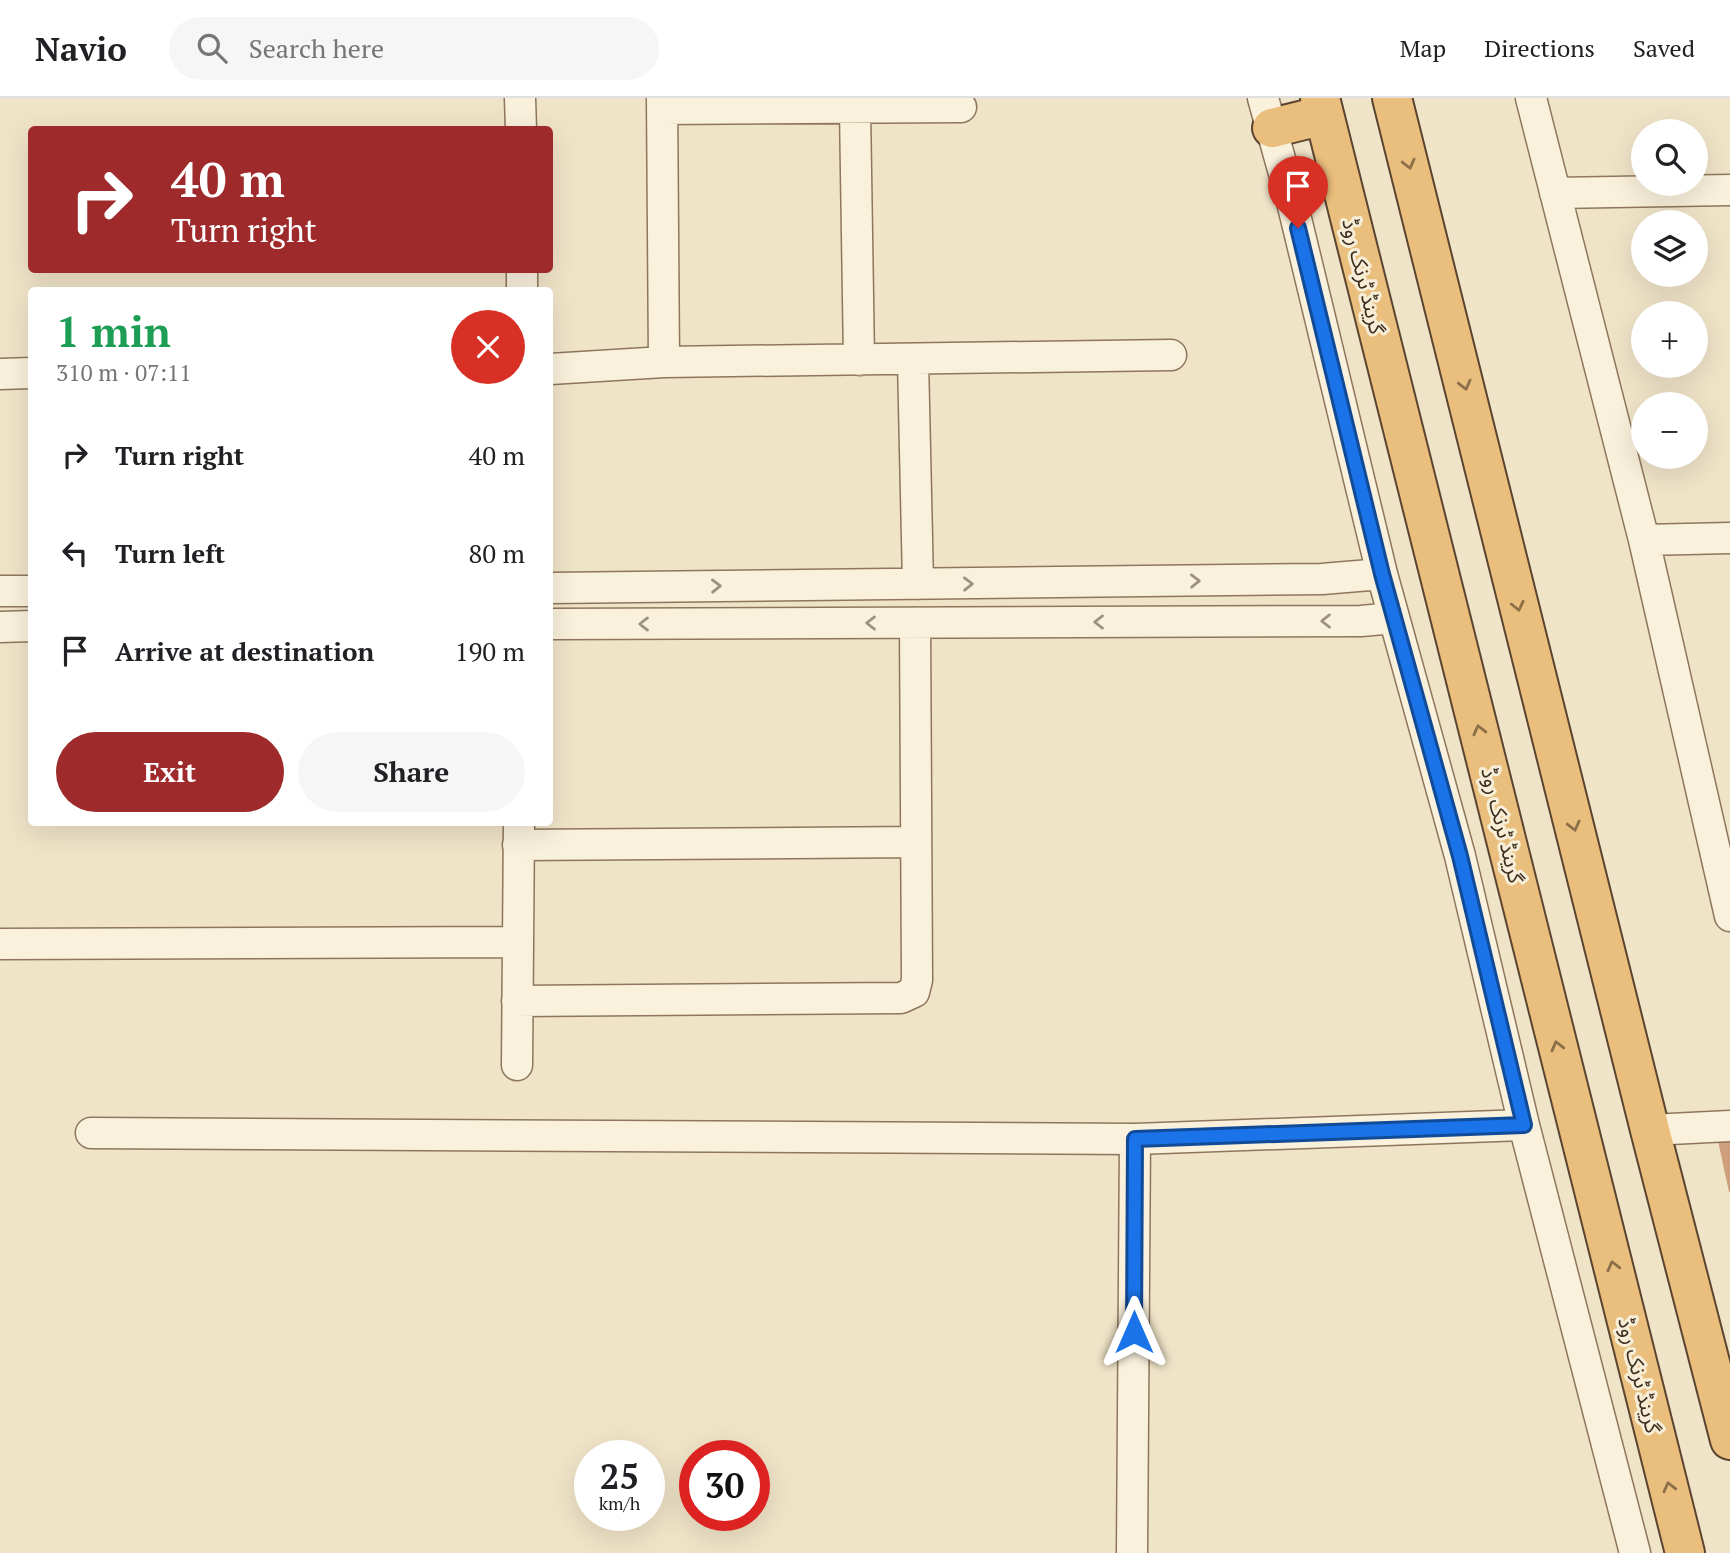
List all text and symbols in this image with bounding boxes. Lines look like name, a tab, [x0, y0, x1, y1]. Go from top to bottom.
search box	[169, 17, 659, 80]
text: Navio	[35, 27, 127, 70]
icon: search	[193, 29, 231, 67]
text: Search here	[249, 31, 384, 65]
text: Map	[1400, 32, 1446, 64]
text: Directions	[1484, 32, 1595, 64]
text: Saved	[1633, 32, 1695, 64]
map controls	[1631, 119, 1708, 469]
button: search	[1631, 119, 1708, 196]
text: 40 m	[171, 146, 285, 211]
icon: right	[56, 154, 147, 245]
pin	[1268, 156, 1328, 228]
one-way arrow	[1401, 158, 1415, 170]
icon: arrive	[1279, 167, 1317, 205]
text: Turn right	[171, 209, 317, 251]
button: layers	[1631, 210, 1708, 287]
street label: گرینڈ ٹرنک روڈ	[1336, 215, 1392, 337]
button: +	[1631, 301, 1708, 378]
text: 1 min	[56, 303, 171, 359]
button: close	[451, 310, 525, 384]
text: 310 m · 07:11	[56, 357, 191, 388]
one-way arrow	[1457, 379, 1471, 391]
button: −	[1631, 392, 1708, 469]
icon: right	[56, 436, 94, 474]
text: Turn right	[115, 438, 244, 472]
text: 40 m	[469, 438, 525, 472]
icon: left	[56, 534, 94, 572]
text: Turn left	[115, 536, 225, 570]
text: 80 m	[469, 536, 525, 570]
one-way arrow	[1190, 573, 1201, 589]
one-way arrow	[962, 576, 973, 591]
one-way arrow	[710, 579, 721, 594]
one-way arrow	[1510, 600, 1525, 612]
one-way arrow	[1320, 613, 1331, 629]
one-way arrow	[1093, 614, 1103, 630]
one-way arrow	[865, 615, 876, 631]
one-way arrow	[638, 616, 648, 632]
icon: arrive	[56, 632, 94, 670]
text: Arrive at destination	[115, 634, 374, 668]
text: 190 m	[455, 634, 525, 668]
one-way arrow	[1473, 724, 1487, 736]
button: Exit	[56, 732, 284, 812]
button: Share	[298, 732, 525, 812]
street label: گرینڈ ٹرنک روڈ	[1475, 764, 1531, 886]
one-way arrow	[1566, 820, 1580, 832]
one-way arrow	[1551, 1040, 1565, 1052]
one-way arrow	[1607, 1260, 1621, 1272]
position arrow	[1097, 1295, 1171, 1369]
street label: گرینڈ ٹرنک روڈ	[1612, 1314, 1668, 1436]
speed limit sign: 30	[679, 1440, 770, 1531]
text: 25	[600, 1453, 639, 1499]
one-way arrow	[1663, 1481, 1677, 1493]
text: km/h	[599, 1491, 640, 1515]

